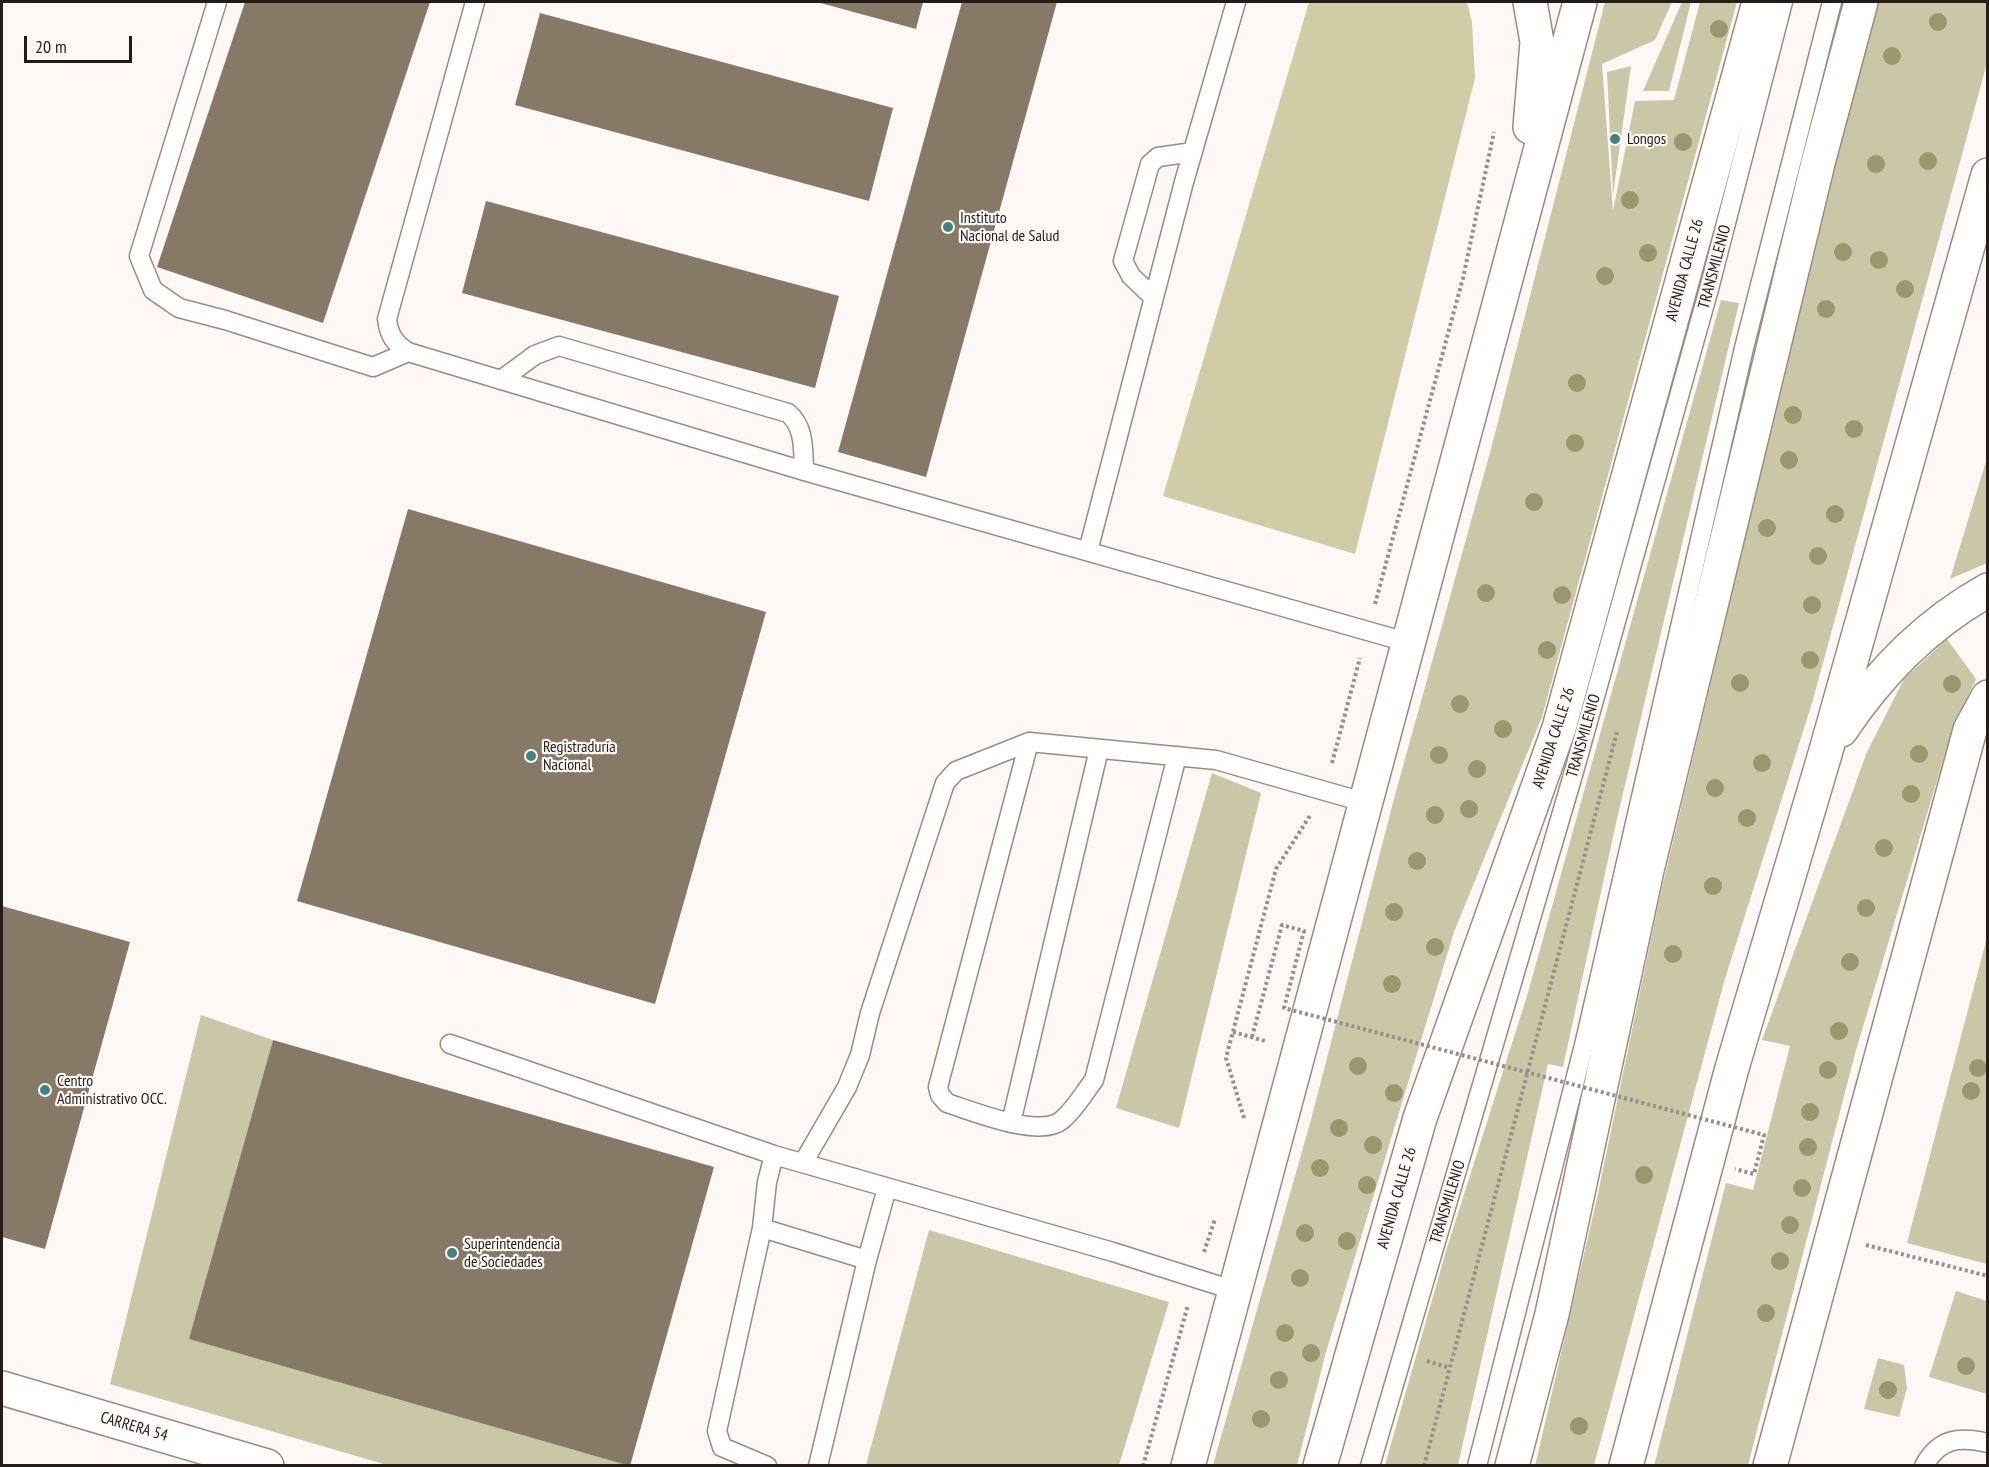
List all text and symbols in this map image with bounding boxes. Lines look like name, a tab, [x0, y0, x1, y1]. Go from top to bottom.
scale bar	[27, 24, 135, 62]
text: 20 m	[35, 35, 67, 58]
place label: Longos	[1627, 129, 1666, 149]
marker: Longos	[1608, 132, 1622, 146]
place label: Instituto Nacional de Salud	[960, 208, 1059, 246]
street label: AVENIDA CALLE 26	[1662, 217, 1708, 323]
marker: Instituto Nacional de Salud	[941, 220, 955, 234]
street label: TRANSMILENIO	[1695, 223, 1735, 311]
street label: AVENIDA CALLE 26	[1529, 685, 1579, 791]
street label: TRANSMILENIO	[1563, 692, 1605, 780]
place label: Registraduría Nacional	[543, 737, 616, 775]
marker: Registraduría Nacional	[524, 749, 538, 763]
place label: Centro Administrativo OCC.	[57, 1071, 167, 1109]
marker: Centro Administrativo OCC.	[38, 1083, 52, 1097]
street label: AVENIDA CALLE 26	[1373, 1145, 1421, 1251]
street label: TRANSMILENIO	[1426, 1158, 1470, 1246]
place label: Superintendencia de Sociedades	[464, 1234, 560, 1272]
marker: Superintendencia de Sociedades	[445, 1246, 459, 1260]
street label: CARRERA 54	[98, 1408, 170, 1446]

